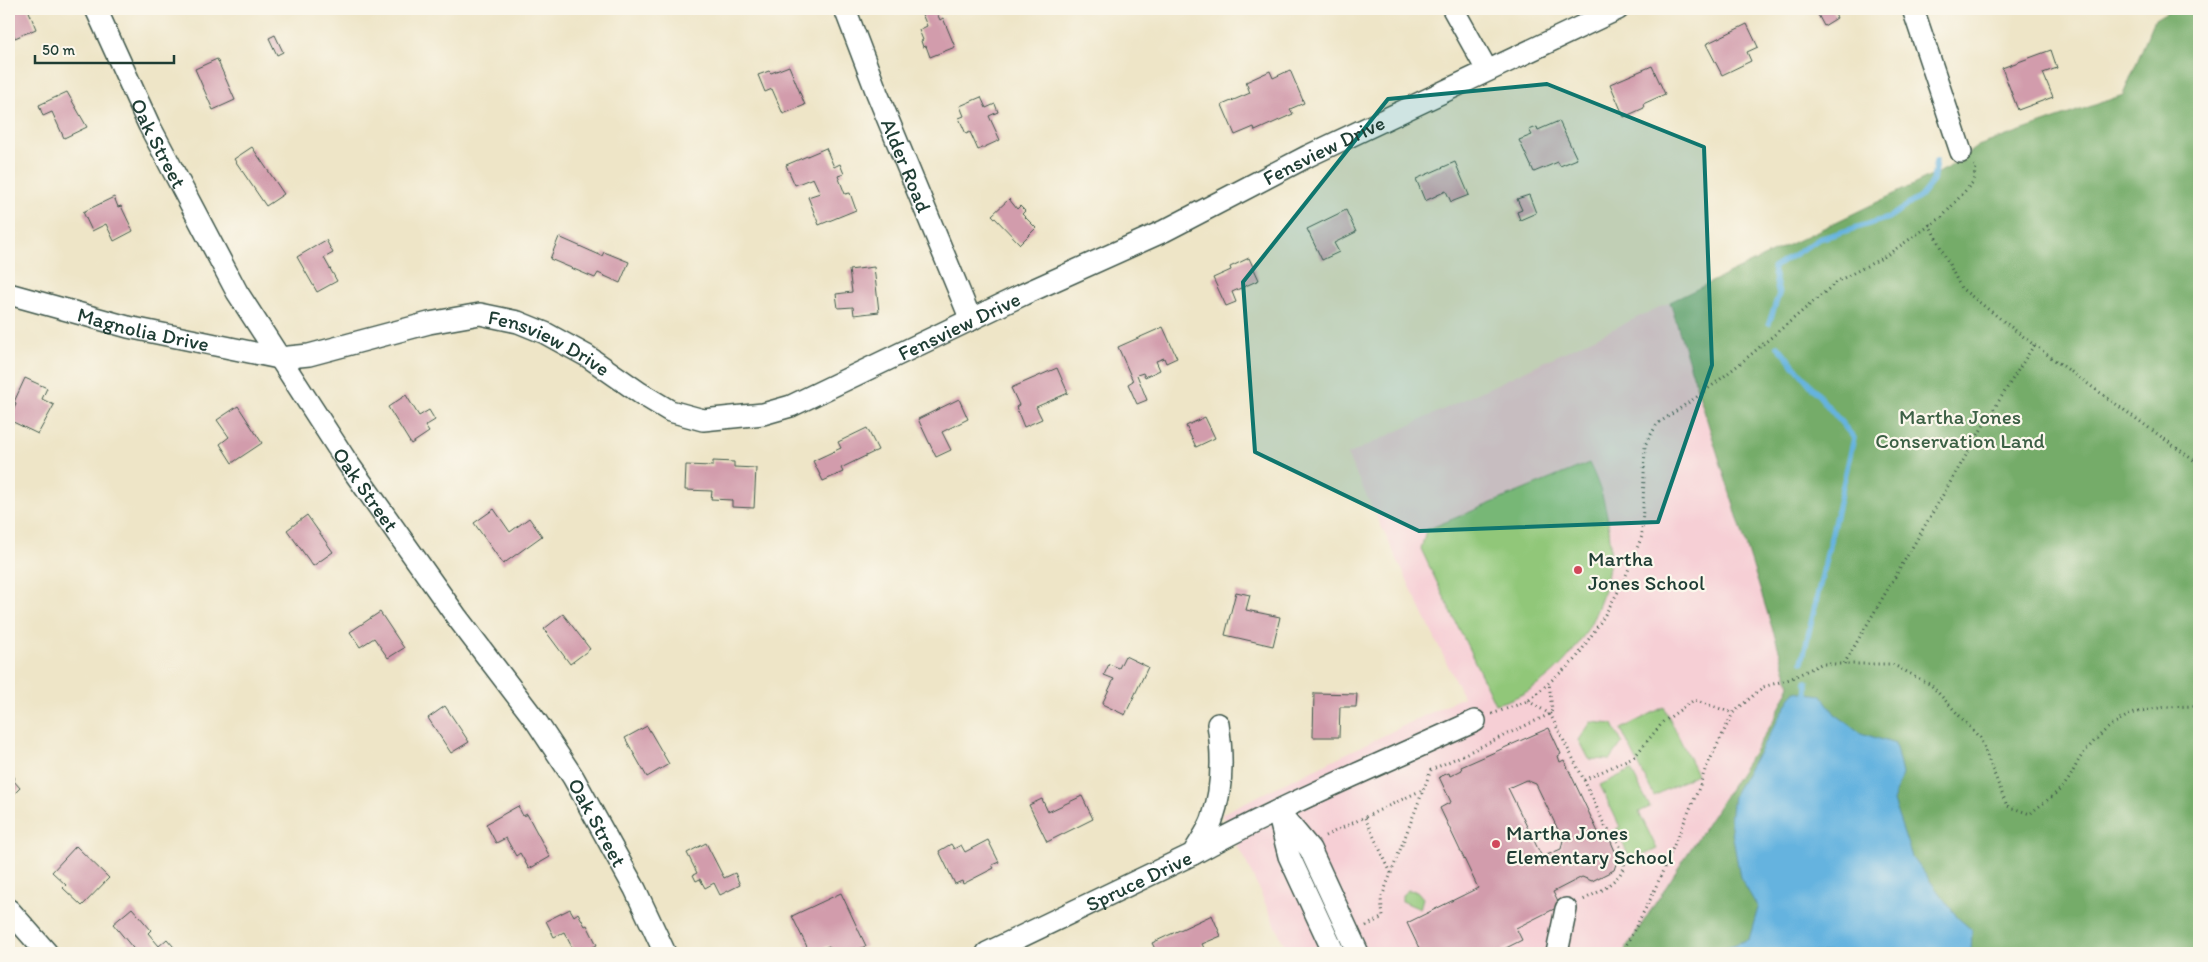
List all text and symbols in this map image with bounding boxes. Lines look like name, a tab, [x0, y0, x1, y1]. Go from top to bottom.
scale bar	[35, 32, 174, 64]
text: 50 m	[42, 41, 75, 59]
street label: Oak Street	[126, 94, 192, 192]
street label: Fensview Drive	[1258, 109, 1388, 190]
street label: Alder Road	[876, 114, 938, 216]
street label: Fensview Drive	[894, 285, 1024, 365]
street label: Magnolia Drive	[75, 301, 212, 356]
street label: Fensview Drive	[486, 304, 615, 381]
park label: Martha Jones Conservation Land	[1875, 404, 2045, 453]
street label: Oak Street	[328, 442, 405, 536]
place label: Martha Jones School	[1588, 546, 1705, 595]
marker: Martha Jones School	[1572, 564, 1584, 576]
street label: Oak Street	[563, 773, 633, 871]
place label: Martha Jones Elementary School	[1506, 820, 1674, 869]
marker: Martha Jones Elementary School	[1490, 838, 1502, 850]
street label: Spruce Drive	[1081, 844, 1195, 916]

